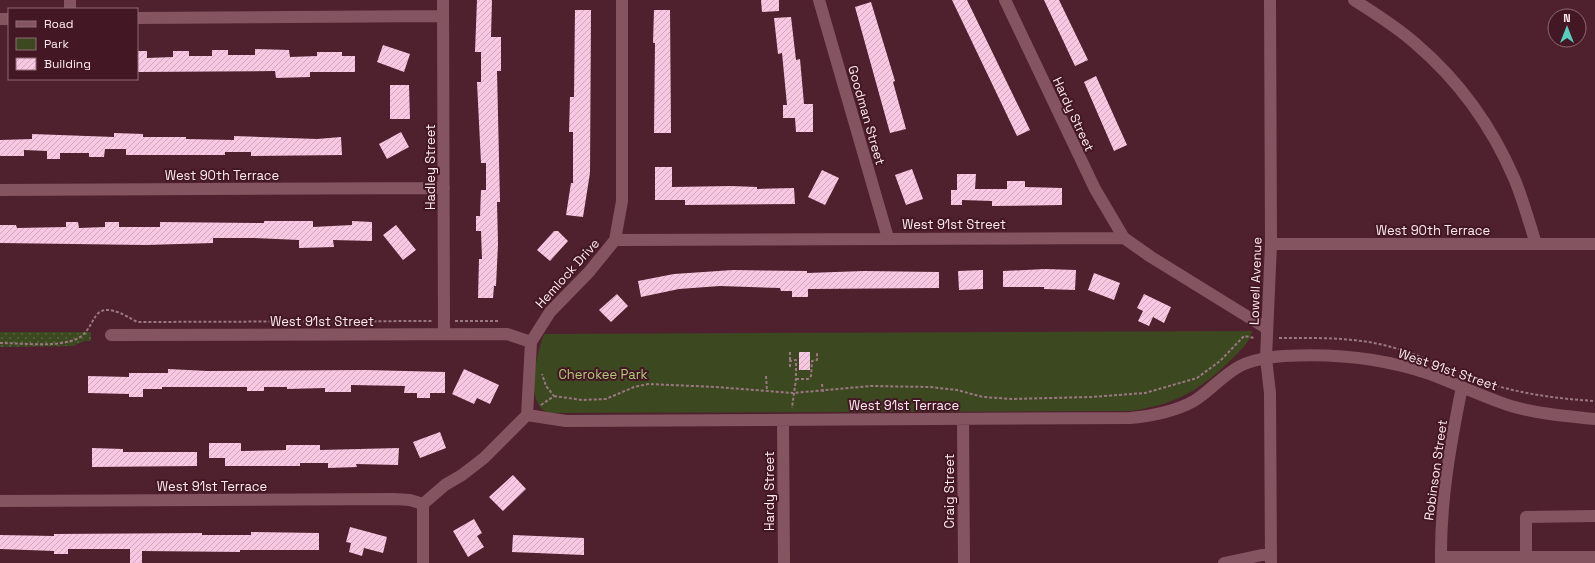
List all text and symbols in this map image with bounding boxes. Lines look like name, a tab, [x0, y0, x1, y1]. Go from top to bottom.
legend	[8, 8, 138, 80]
north arrow	[1547, 8, 1587, 48]
text: N	[1563, 11, 1571, 25]
text: Road	[44, 16, 73, 32]
text: Park	[44, 36, 69, 52]
text: Building	[44, 56, 91, 72]
street label: Goodman Street	[844, 63, 889, 167]
street label: Hardy Street	[1049, 74, 1098, 154]
street label: Hadley Street	[422, 124, 439, 210]
street label: West 90th Terrace	[165, 167, 279, 184]
street label: West 91st Street	[902, 216, 1006, 233]
street label: West 90th Terrace	[1376, 222, 1490, 239]
street label: Hemlock Drive	[532, 235, 603, 312]
street label: Lowell Avenue	[1245, 237, 1266, 325]
street label: West 91st Street	[270, 313, 374, 330]
street label: West 91st Street	[1396, 344, 1500, 394]
park label: Cherokee Park	[558, 366, 648, 383]
street label: West 91st Terrace	[849, 397, 959, 414]
street label: Robinson Street	[1420, 419, 1451, 522]
street label: Hardy Street	[761, 451, 778, 531]
street label: Craig Street	[941, 453, 958, 529]
street label: West 91st Terrace	[157, 478, 267, 495]

